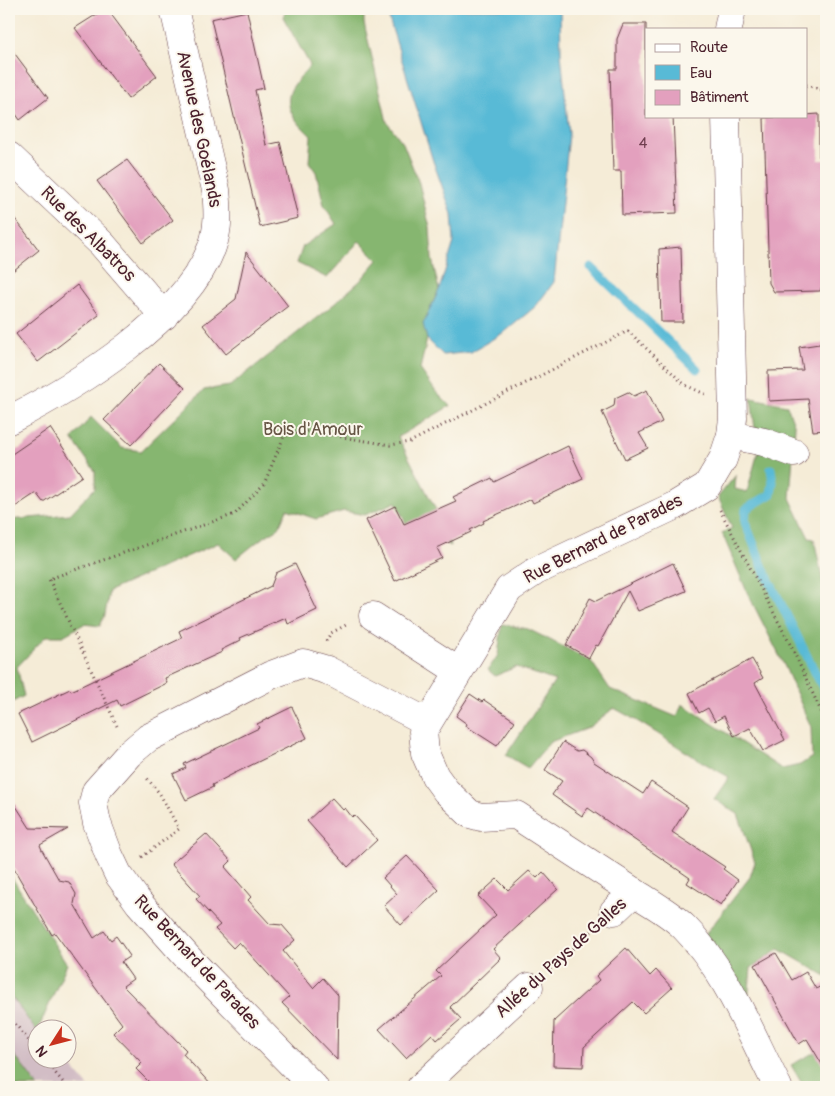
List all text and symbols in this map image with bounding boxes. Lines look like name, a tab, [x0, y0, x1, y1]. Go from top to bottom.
legend	[645, 28, 808, 118]
text: Route	[690, 38, 728, 57]
street label: Avenue des Goélands	[171, 49, 227, 209]
text: Eau	[690, 64, 712, 83]
text: Bâtiment	[690, 88, 750, 107]
house number: 4	[639, 134, 648, 153]
street label: Rue des Albatros	[35, 181, 141, 287]
park label: Bois d'Amour	[263, 418, 363, 441]
street label: Rue Bernard de Parades	[520, 489, 686, 589]
street label: Rue Bernard de Parades	[129, 890, 265, 1034]
street label: Allée du Pays de Galles	[490, 893, 632, 1023]
north arrow	[28, 1018, 78, 1068]
text: N	[32, 1043, 52, 1060]

